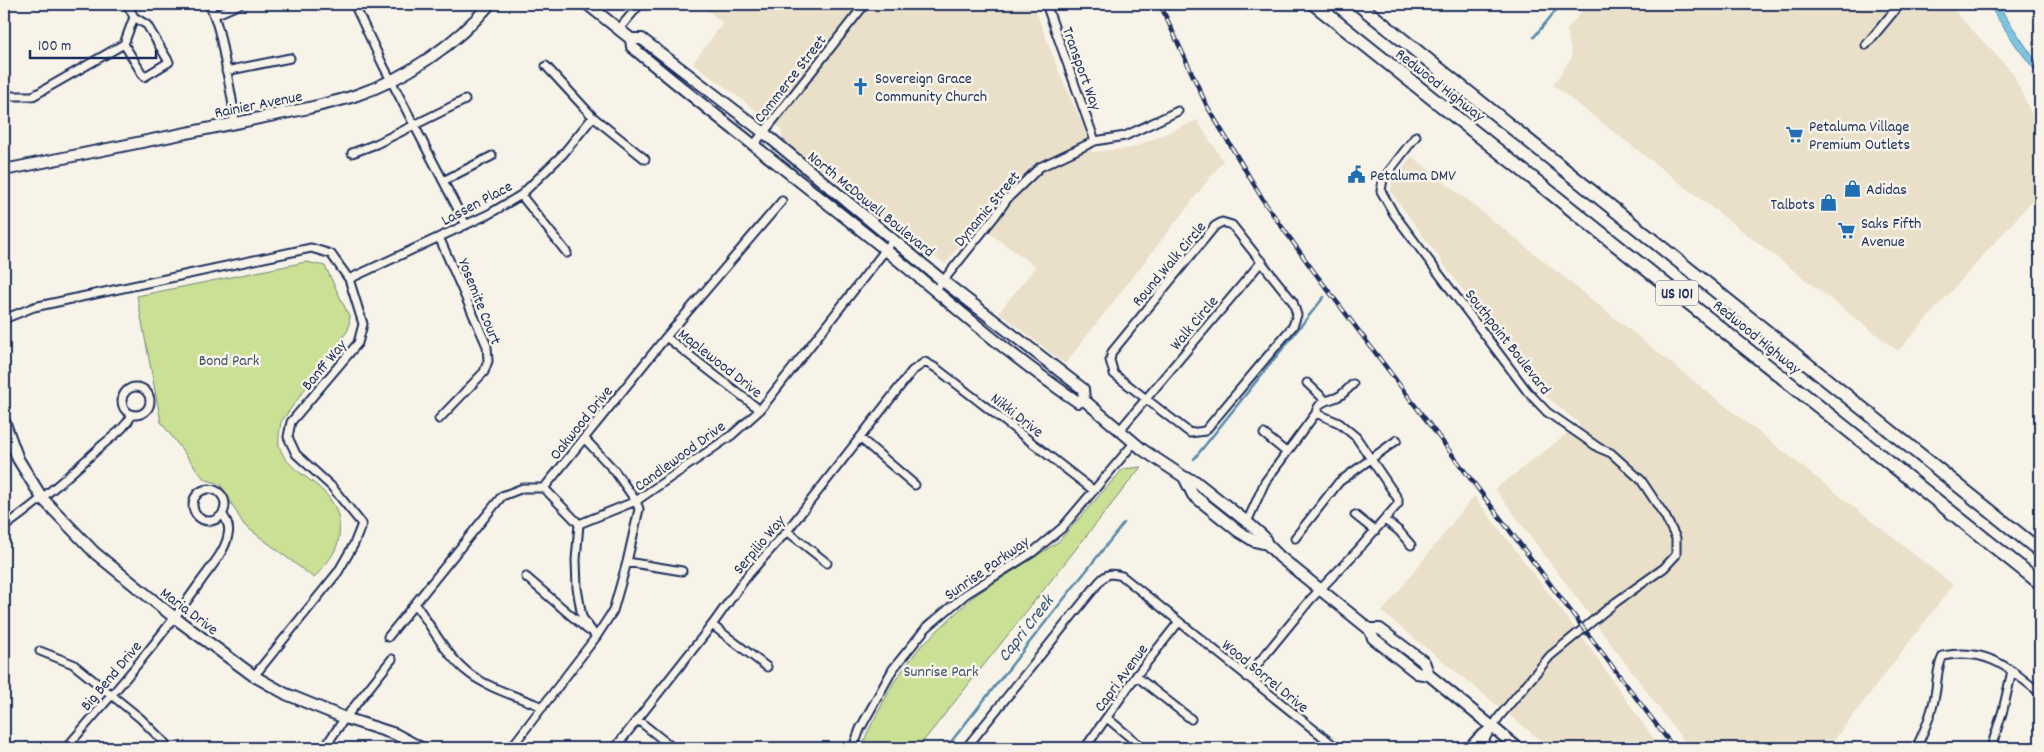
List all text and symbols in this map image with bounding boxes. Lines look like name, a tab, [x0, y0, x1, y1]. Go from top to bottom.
street label: Transport Way	[1055, 24, 1107, 114]
scale bar	[30, 28, 156, 60]
street label: Commerce Street	[749, 31, 833, 128]
text: 100 m	[38, 36, 71, 58]
street label: Redwood Highway	[1390, 44, 1489, 129]
place label: Sovereign Grace Community Church	[875, 68, 987, 109]
church icon: Sovereign Grace Community Church	[851, 76, 871, 96]
street label: Rainier Avenue	[213, 86, 304, 125]
place label: Petaluma Village Premium Outlets	[1809, 116, 1910, 157]
supermarket icon: Petaluma Village Premium Outlets	[1785, 124, 1805, 144]
street label: North McDowell Boulevard	[802, 146, 939, 264]
public building icon: Petaluma DMV	[1346, 164, 1366, 184]
place label: Petaluma DMV	[1370, 165, 1456, 188]
street label: Dynamic Street	[949, 167, 1027, 252]
street label: Lassen Place	[437, 176, 517, 233]
shop icon: Adidas	[1842, 178, 1862, 198]
place label: Adidas	[1866, 179, 1907, 202]
shop icon: Talbots	[1819, 193, 1839, 213]
place label: Talbots	[1771, 194, 1815, 217]
place label: Saks Fifth Avenue	[1861, 213, 1921, 254]
street label: Round Walk Circle	[1127, 217, 1213, 312]
supermarket icon: Saks Fifth Avenue	[1837, 221, 1857, 241]
street label: Yosemite Court	[451, 255, 506, 349]
road number: US 101	[1656, 280, 1698, 306]
street label: Southpoint Boulevard	[1458, 285, 1556, 400]
street label: Walk Circle	[1165, 291, 1225, 356]
street label: Redwood Highway	[1707, 295, 1806, 381]
street label: Maplewood Drive	[672, 324, 767, 404]
street label: Banff Way	[297, 335, 353, 396]
park label: Bond Park	[199, 350, 259, 373]
street label: Oakwood Drive	[545, 381, 619, 466]
street label: Nikki Drive	[985, 388, 1048, 444]
street label: Candlewood Drive	[630, 416, 731, 498]
street label: Serpilio Way	[728, 511, 792, 580]
street label: Sunrise Parkway	[940, 531, 1035, 607]
street label: Maria Drive	[155, 582, 222, 642]
water label: Capri Creek	[993, 590, 1062, 668]
street label: Wood Sorrel Drive	[1216, 635, 1313, 719]
street label: Big Bend Drive	[76, 637, 148, 717]
street label: Capri Avenue	[1089, 640, 1155, 717]
park label: Sunrise Park	[904, 661, 978, 684]

